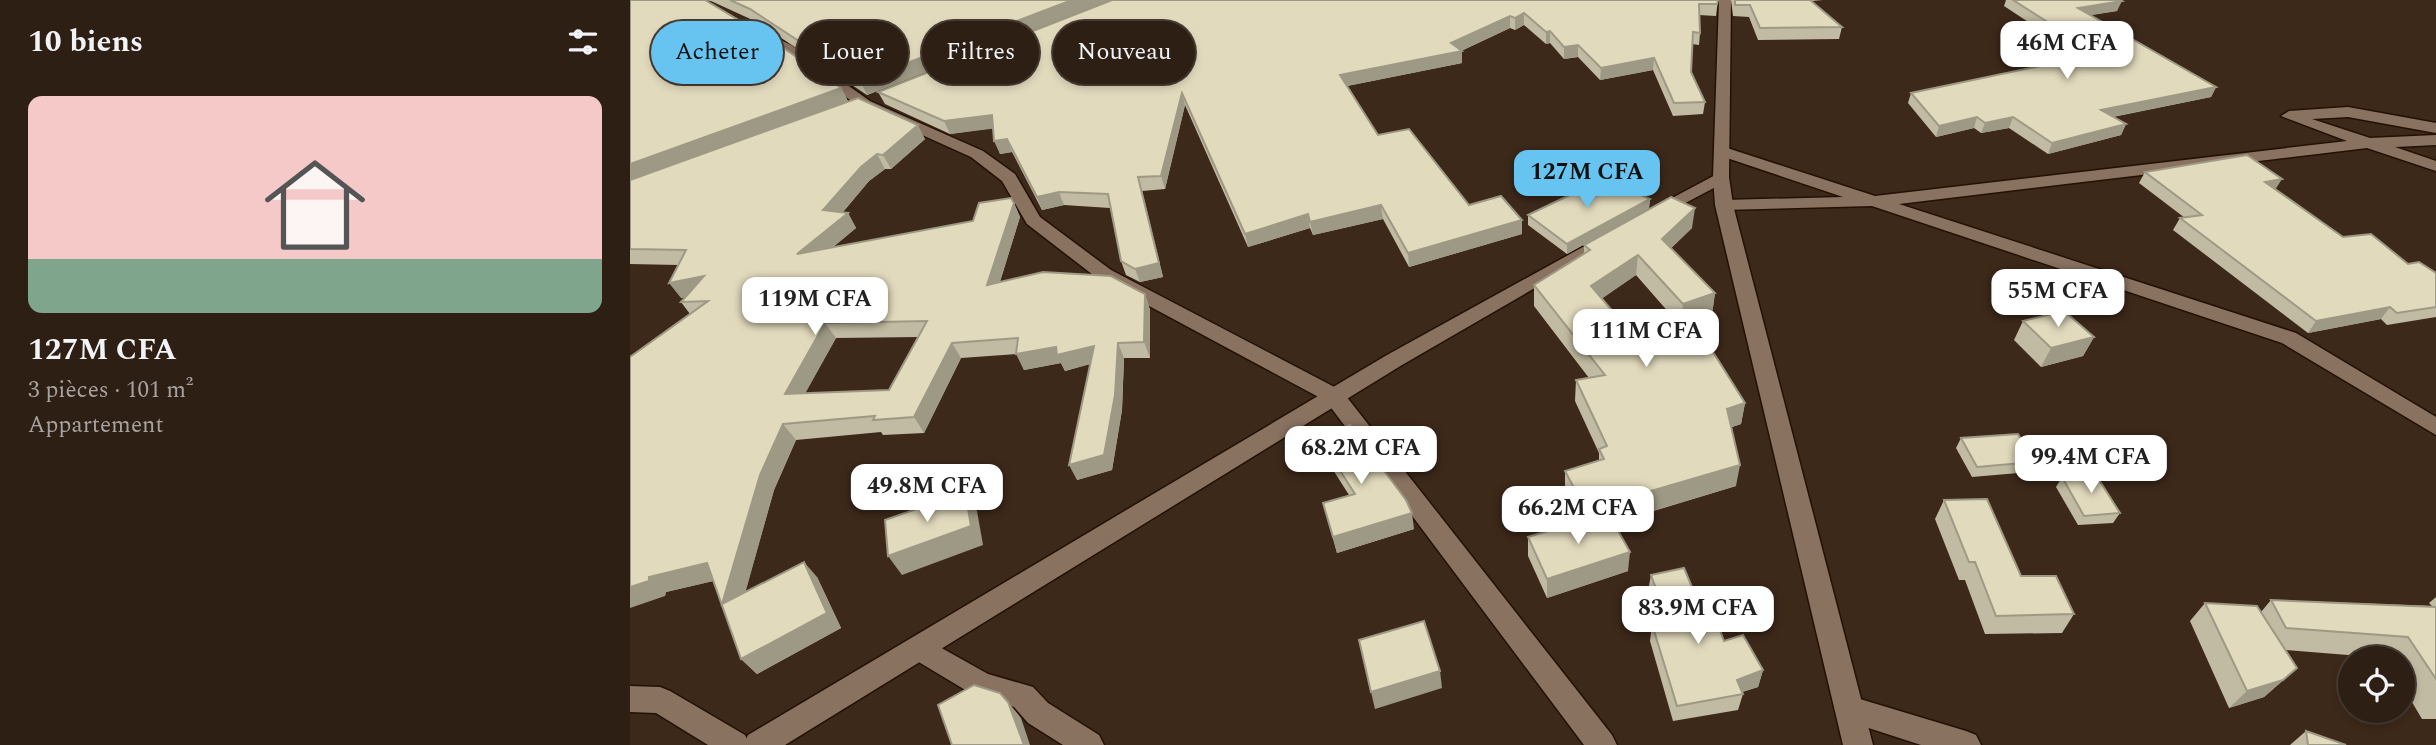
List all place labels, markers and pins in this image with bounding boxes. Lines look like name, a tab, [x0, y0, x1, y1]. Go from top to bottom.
pin: 46M CFA	[2002, 22, 2132, 81]
pin: 127M CFA	[1515, 150, 1659, 210]
pin: 55M CFA	[1993, 270, 2123, 329]
pin: 119M CFA	[743, 278, 887, 337]
pin: 111M CFA	[1574, 310, 1718, 369]
pin: 68.2M CFA	[1281, 426, 1441, 486]
pin: 99.4M CFA	[2011, 435, 2171, 495]
pin: 49.8M CFA	[847, 464, 1007, 524]
pin: 66.2M CFA	[1498, 486, 1658, 546]
pin: 83.9M CFA	[1618, 586, 1778, 646]

